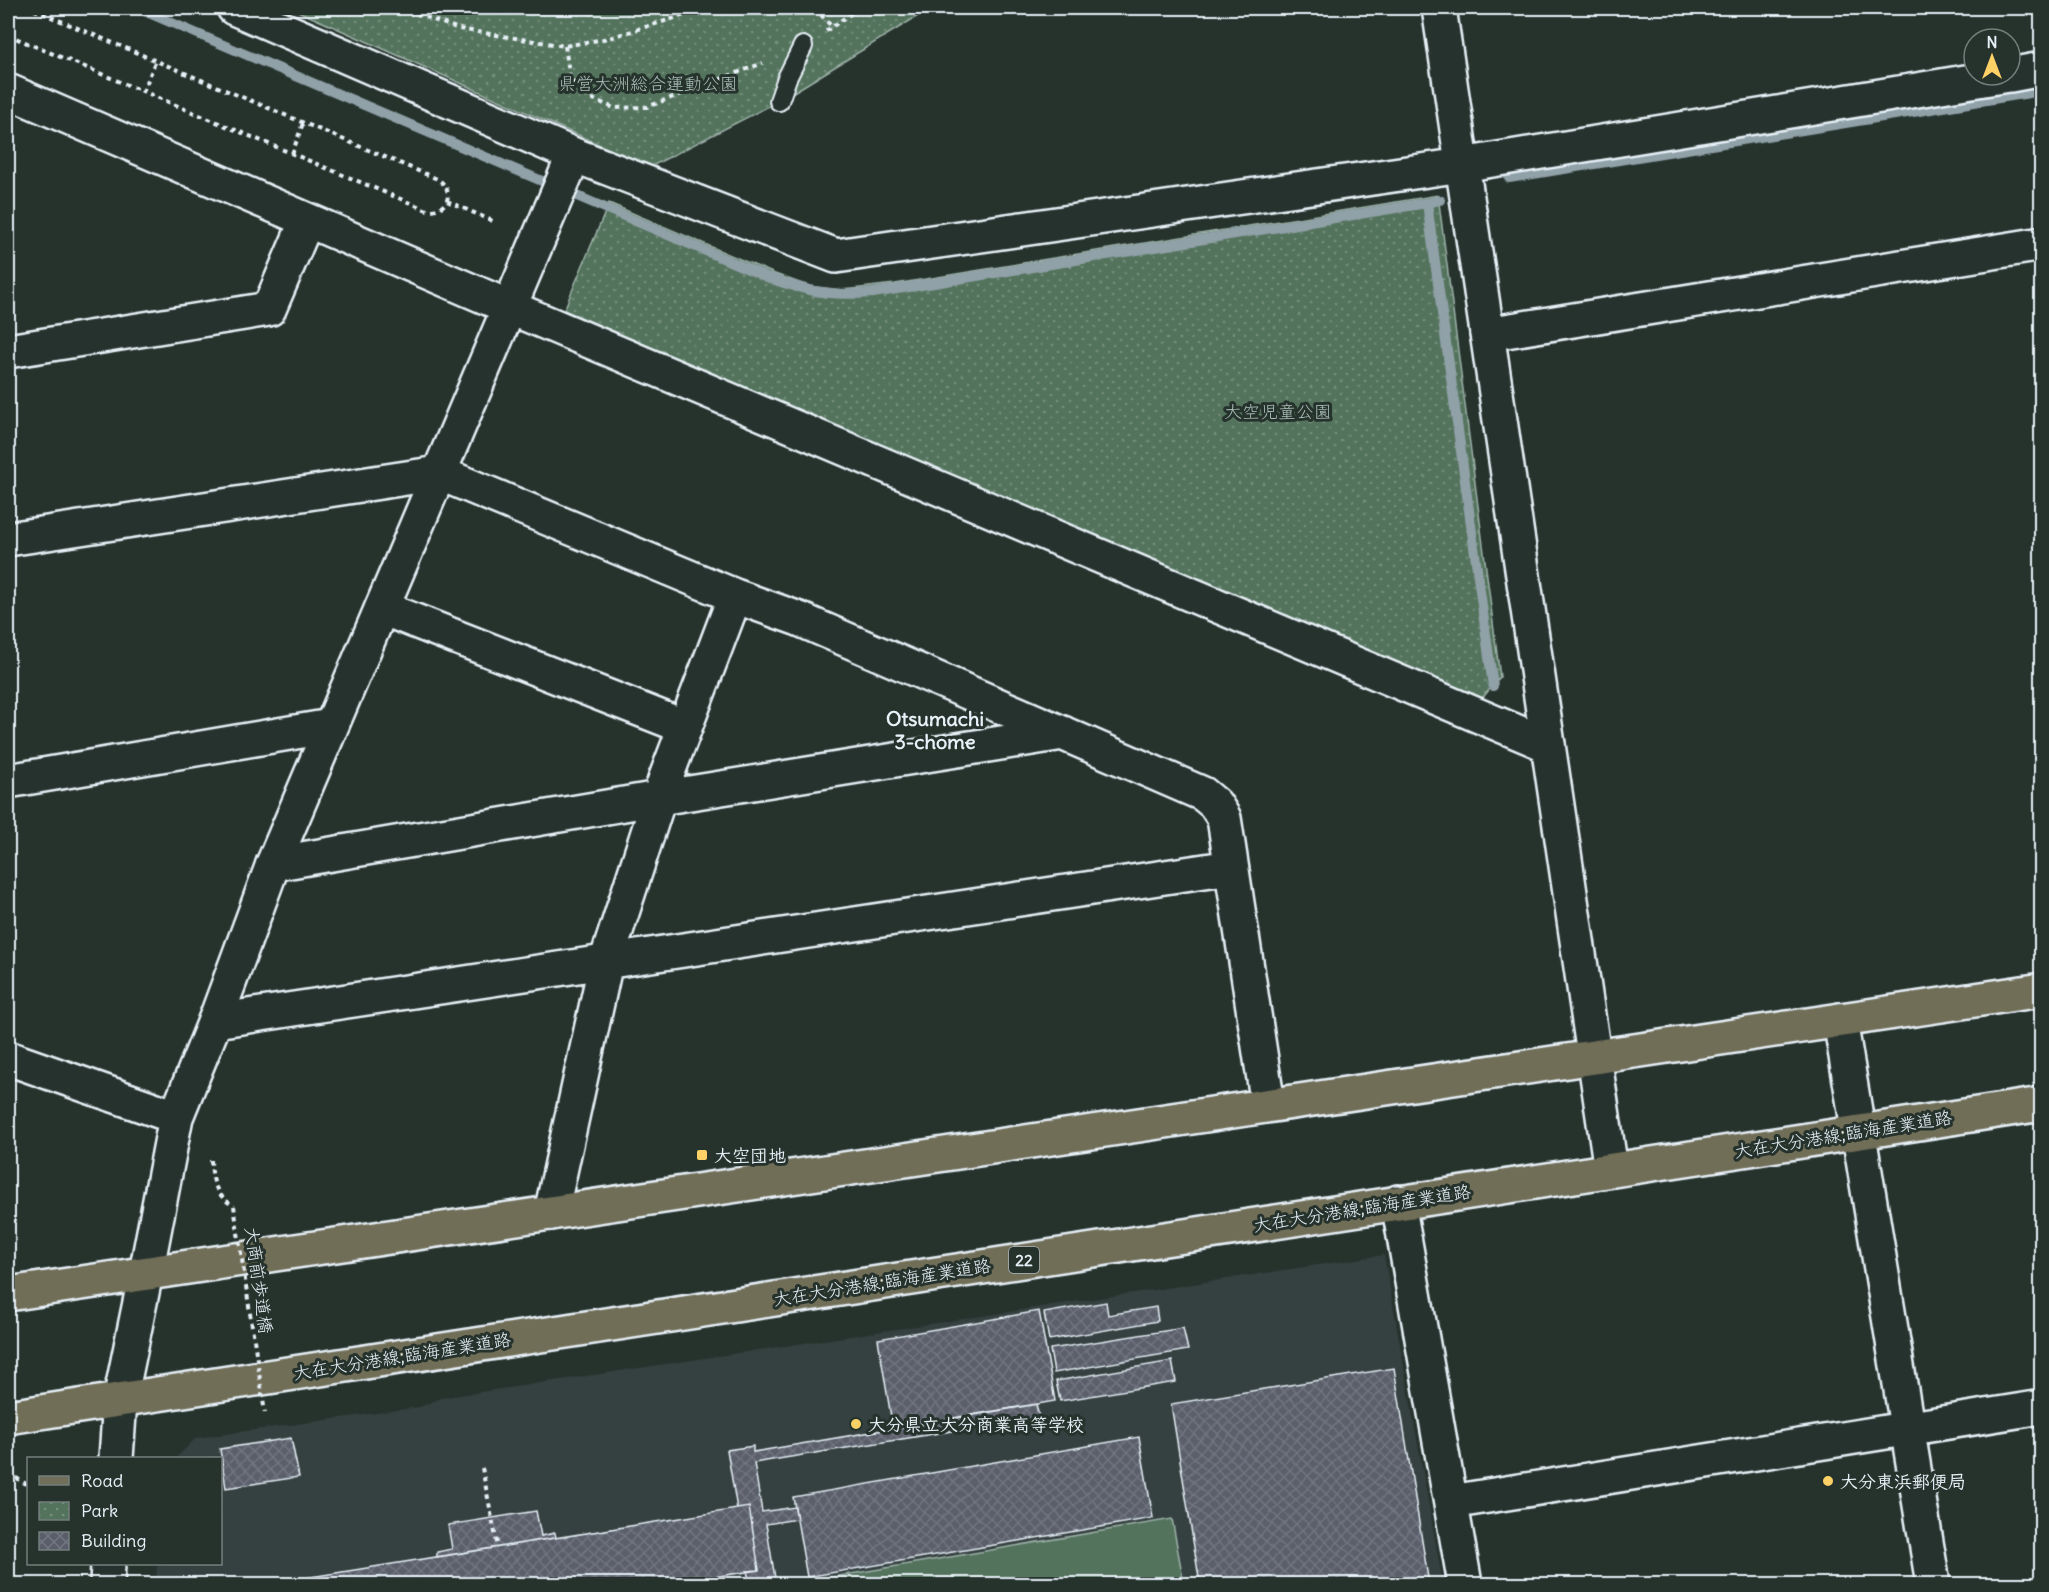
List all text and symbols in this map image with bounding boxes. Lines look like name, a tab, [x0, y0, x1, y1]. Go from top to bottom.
north arrow	[1962, 27, 2022, 87]
text: N	[1986, 32, 1998, 52]
park label: 県営大洲総合運動公園	[558, 72, 738, 95]
park label: 大空児童公園	[1224, 400, 1332, 423]
district label: Otsumachi 3-chome	[886, 706, 984, 754]
street label: 大在大分港線;臨海産業道路	[1732, 1105, 1954, 1163]
place label: 大空団地	[714, 1144, 786, 1167]
marker: 大空団地	[695, 1148, 709, 1162]
street label: 大在大分港線;臨海産業道路	[1251, 1179, 1473, 1237]
street label: 大商前歩道橋	[240, 1225, 278, 1335]
road number: 22	[1009, 1247, 1039, 1273]
street label: 大在大分港線;臨海産業道路	[771, 1253, 993, 1311]
street label: 大在大分港線;臨海産業道路	[291, 1327, 513, 1385]
place label: 大分県立大分商業高等学校	[868, 1413, 1084, 1436]
marker: 大分県立大分商業高等学校	[849, 1417, 863, 1431]
legend	[27, 1457, 222, 1565]
text: Road	[81, 1469, 124, 1492]
place label: 大分東浜郵便局	[1840, 1470, 1966, 1493]
marker: 大分東浜郵便局	[1821, 1474, 1835, 1488]
text: Park	[81, 1499, 118, 1522]
text: Building	[81, 1529, 146, 1552]

